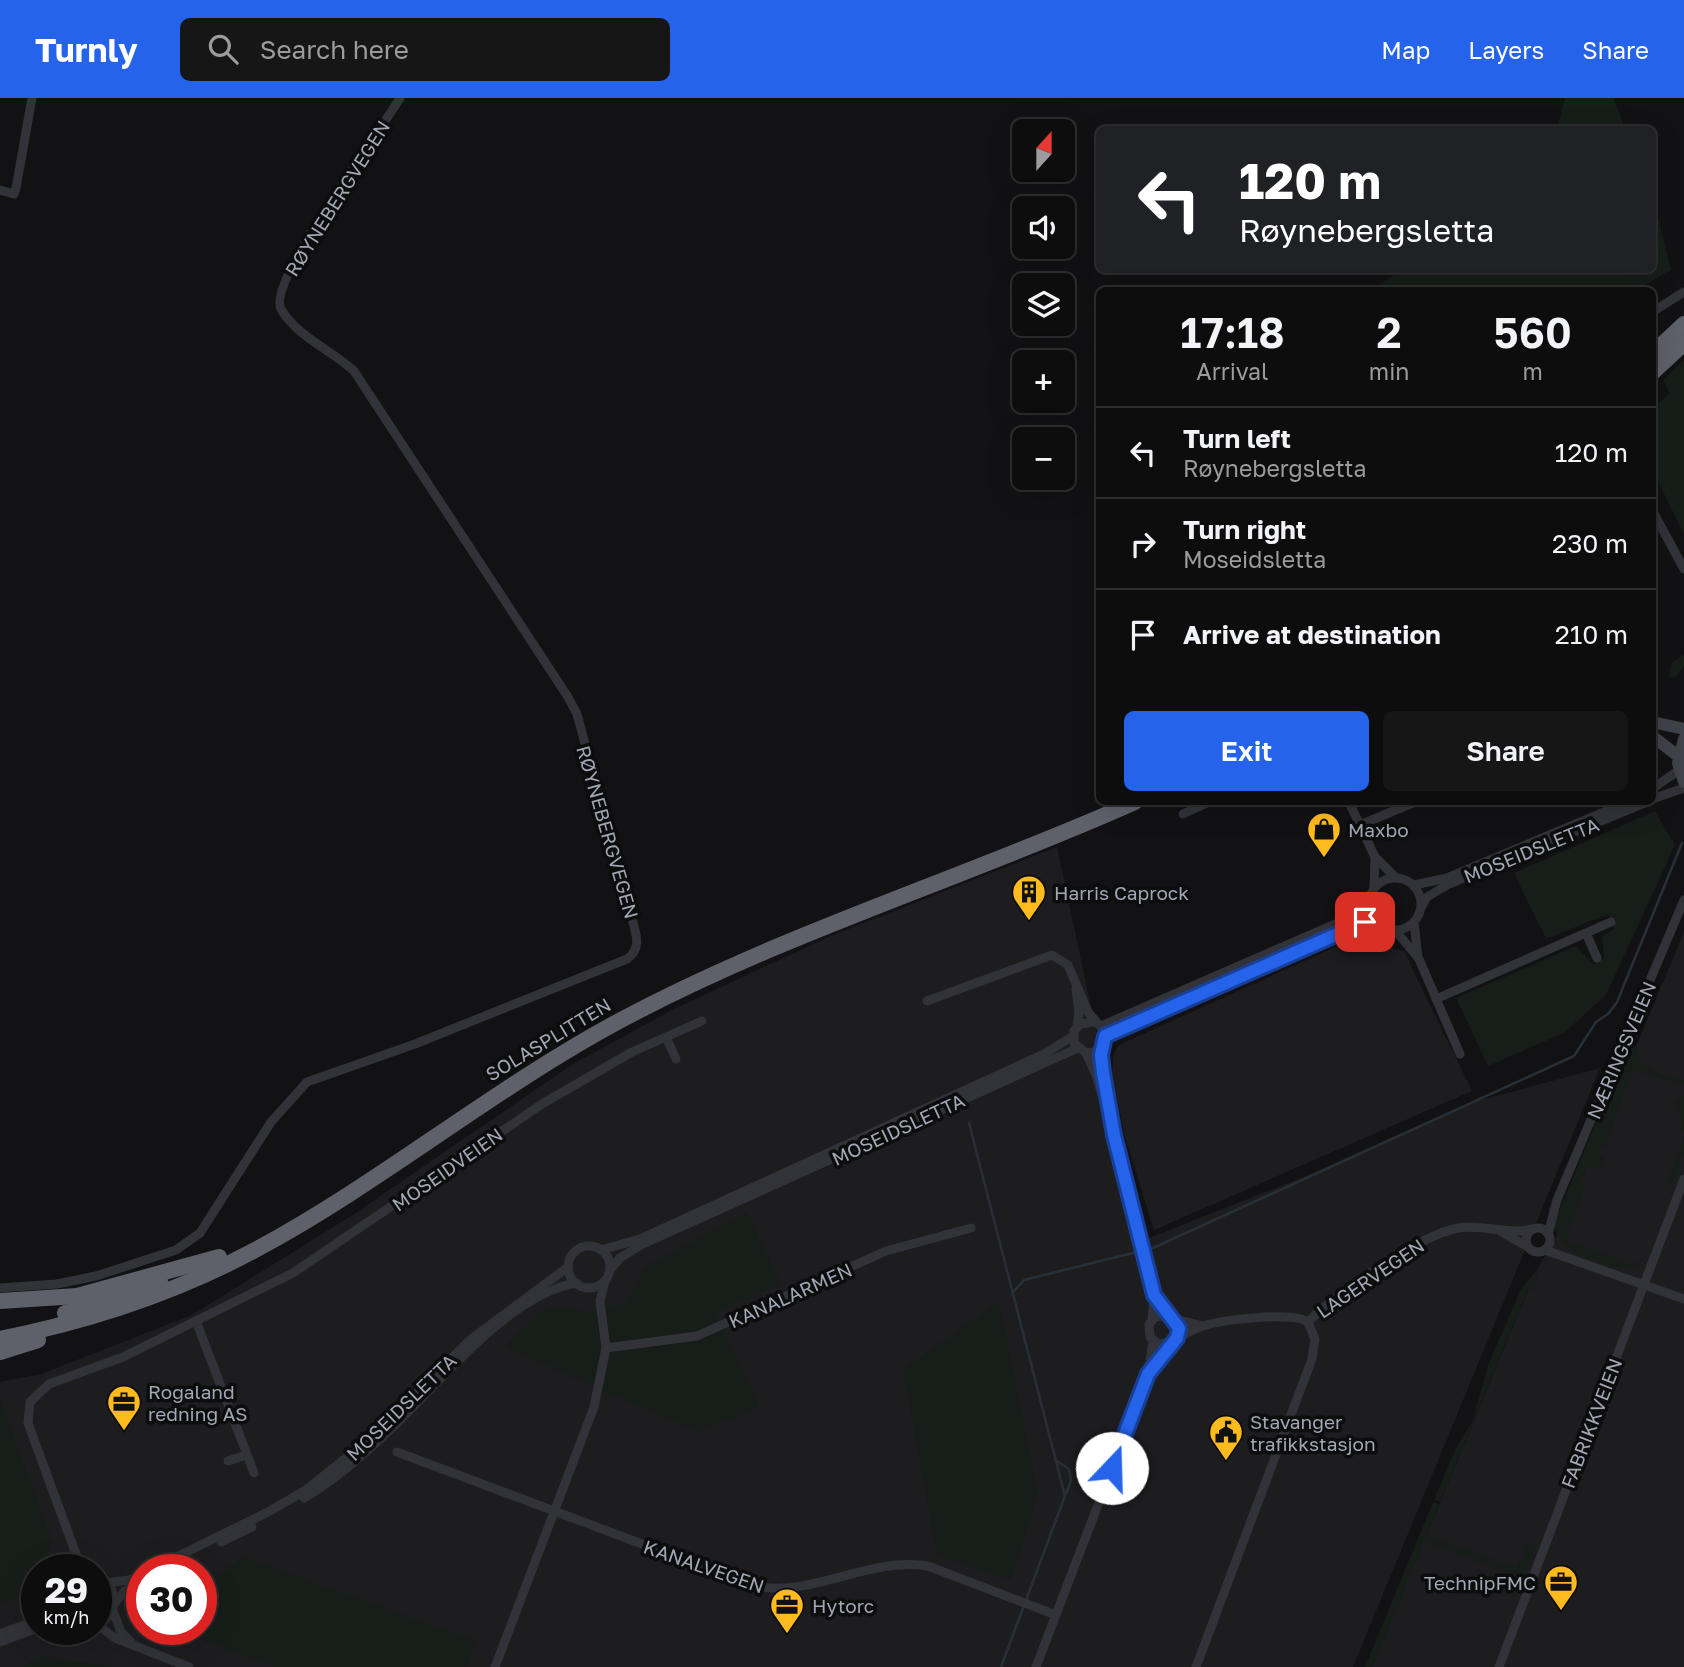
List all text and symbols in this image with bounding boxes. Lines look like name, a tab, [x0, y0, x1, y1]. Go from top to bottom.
search box	[180, 18, 670, 81]
text: Turnly	[35, 30, 138, 69]
icon: search	[204, 30, 242, 68]
text: Search here	[260, 34, 409, 65]
text: Map	[1381, 35, 1430, 64]
text: Layers	[1468, 35, 1544, 64]
text: Share	[1582, 35, 1649, 64]
street label: RØYNEBERGVEGEN	[280, 116, 394, 280]
north arrow	[1012, 119, 1074, 182]
map controls	[1012, 119, 1075, 490]
text: 120 m	[1239, 151, 1381, 210]
icon: left	[1124, 154, 1215, 245]
button: sound	[1012, 196, 1075, 259]
text: Røynebergsletta	[1239, 211, 1494, 249]
button: layers	[1012, 273, 1075, 336]
text: 17:18	[1180, 307, 1285, 357]
text: 2	[1377, 307, 1402, 357]
text: 560	[1494, 307, 1572, 357]
button: +	[1012, 350, 1075, 413]
text: Arrival	[1196, 357, 1268, 385]
text: min	[1369, 357, 1409, 385]
text: m	[1523, 357, 1543, 385]
text: Turn left	[1183, 423, 1291, 454]
button: −	[1012, 427, 1075, 490]
icon: left	[1124, 434, 1162, 472]
text: 120 m	[1555, 437, 1628, 468]
text: Røynebergsletta	[1183, 454, 1367, 482]
text: Turn right	[1183, 514, 1306, 545]
icon: right	[1124, 525, 1162, 563]
text: 230 m	[1552, 528, 1628, 559]
text: Moseidsletta	[1183, 545, 1326, 573]
icon: arrive	[1124, 616, 1162, 654]
text: Arrive at destination	[1183, 619, 1441, 650]
text: 210 m	[1555, 619, 1628, 650]
button: Exit	[1124, 711, 1369, 791]
button: Share	[1383, 711, 1628, 791]
street label: RØYNEBERGVEGEN	[572, 743, 644, 921]
shop icon: Maxbo	[1305, 810, 1343, 859]
street label: MOSEIDSLETTA	[1460, 812, 1602, 888]
place label: Maxbo	[1348, 818, 1409, 841]
building icon: Harris Caprock	[1010, 873, 1048, 922]
place label: Harris Caprock	[1054, 881, 1189, 904]
pin	[1335, 892, 1395, 952]
icon: arrive	[1346, 903, 1384, 941]
street label: NÆRINGSVEIEN	[1582, 978, 1660, 1122]
street label: SOLASPLITTEN	[481, 993, 615, 1085]
street label: MOSEIDSLETTA	[828, 1088, 968, 1170]
street label: MOSEIDVEIEN	[387, 1122, 507, 1216]
street label: LAGERVEGEN	[1312, 1234, 1428, 1322]
street label: KANALARMEN	[725, 1257, 855, 1333]
street label: MOSEIDSLETTA	[341, 1349, 461, 1465]
street label: FABRIKKVEIEN	[1556, 1355, 1626, 1491]
place label: Rogaland redning AS	[148, 1380, 248, 1425]
office icon: Rogaland redning AS	[105, 1383, 143, 1432]
place label: Stavanger trafikkstasjon	[1250, 1410, 1376, 1455]
public building icon: Stavanger trafikkstasjon	[1207, 1413, 1245, 1462]
position arrow	[1075, 1431, 1149, 1505]
street label: KANALVEGEN	[641, 1535, 767, 1597]
speed limit sign: 30	[126, 1554, 217, 1645]
office icon: TechnipFMC	[1542, 1563, 1580, 1612]
text: 29	[45, 1569, 88, 1611]
place label: TechnipFMC	[1424, 1571, 1536, 1594]
office icon: Hytorc	[768, 1586, 806, 1635]
place label: Hytorc	[812, 1594, 874, 1617]
text: km/h	[44, 1606, 89, 1628]

